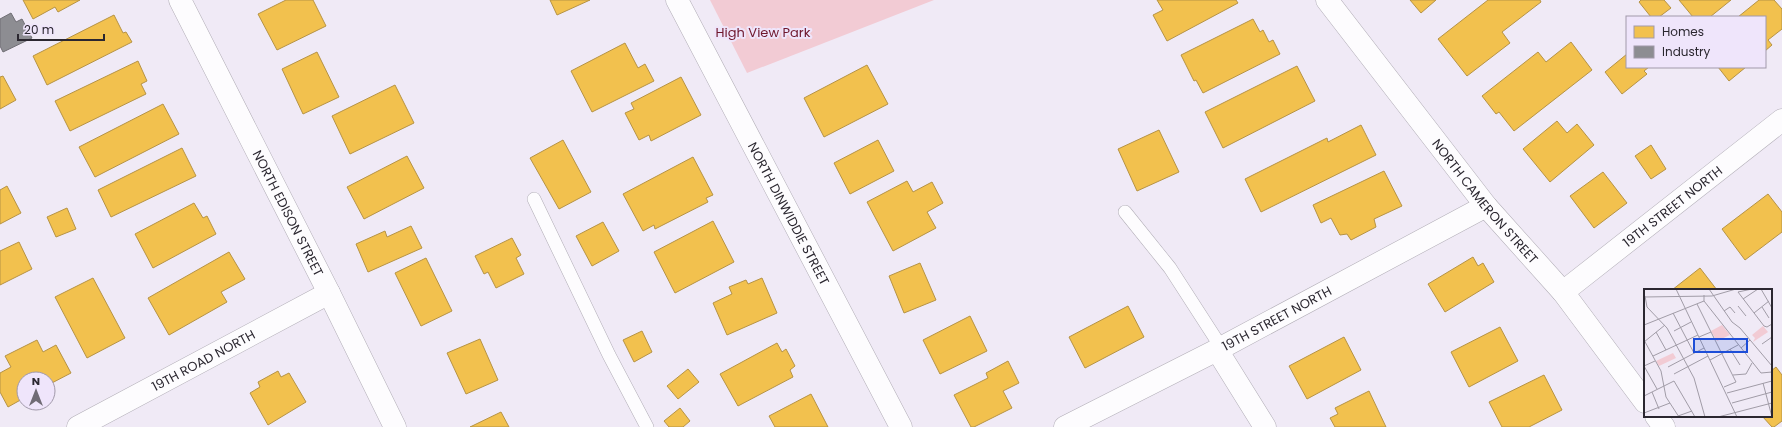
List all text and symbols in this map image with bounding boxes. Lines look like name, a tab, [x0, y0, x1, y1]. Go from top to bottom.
scale bar	[18, 16, 104, 42]
legend	[1626, 16, 1766, 68]
text: 20 m	[24, 21, 54, 38]
park label: High View Park	[716, 23, 811, 42]
text: Homes	[1662, 23, 1704, 40]
text: Industry	[1662, 43, 1711, 60]
street label: NORTH CAMERON STREET	[1427, 135, 1542, 268]
street label: NORTH DINWIDDIE STREET	[743, 139, 834, 288]
street label: NORTH EDISON STREET	[248, 147, 328, 280]
street label: 19TH STREET NORTH	[1619, 161, 1726, 252]
street label: 19TH STREET NORTH	[1219, 281, 1335, 356]
inset map	[1644, 289, 1772, 417]
street label: 19TH ROAD NORTH	[148, 325, 259, 396]
north arrow	[16, 371, 56, 411]
text: N	[32, 373, 40, 389]

